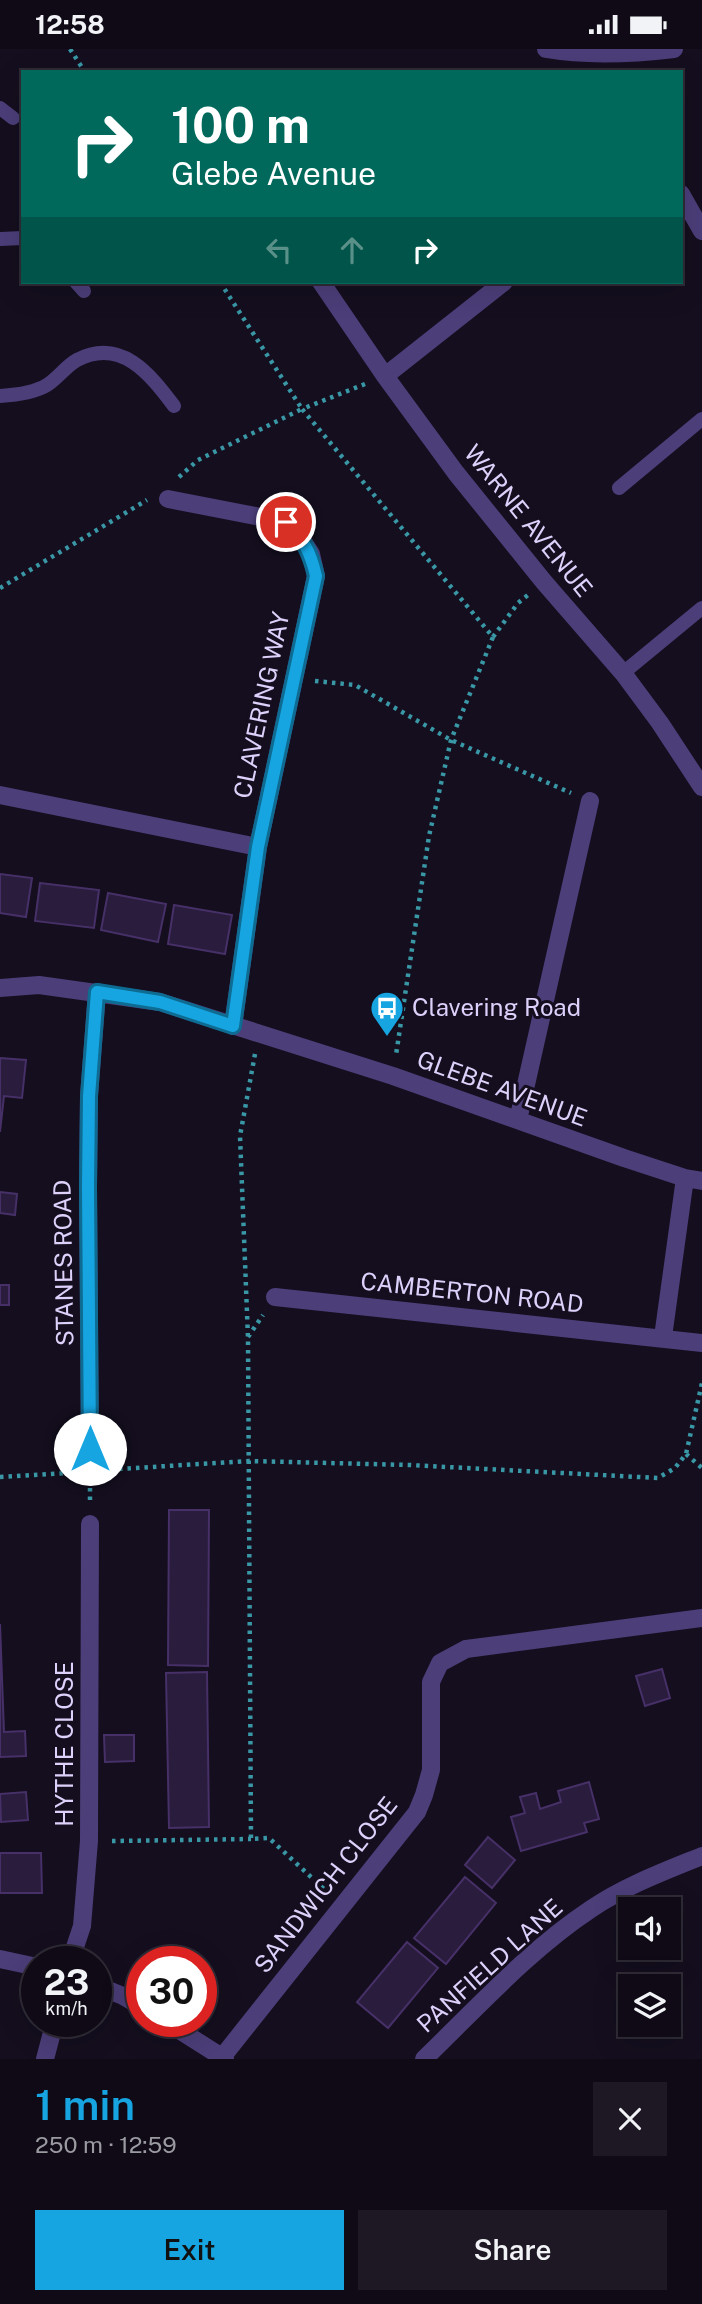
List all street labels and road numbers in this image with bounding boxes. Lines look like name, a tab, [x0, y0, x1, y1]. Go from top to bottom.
street label: WARNE AVENUE	[459, 439, 599, 602]
street label: CLAVERING WAY	[228, 608, 295, 801]
street label: GLEBE AVENUE	[414, 1044, 591, 1132]
street label: STANES ROAD	[48, 1180, 78, 1346]
street label: CAMBERTON ROAD	[359, 1266, 585, 1318]
street label: HYTHE CLOSE	[50, 1661, 78, 1827]
street label: SANDWICH CLOSE	[248, 1791, 403, 1978]
street label: PANFIELD LANE	[411, 1893, 568, 2038]

